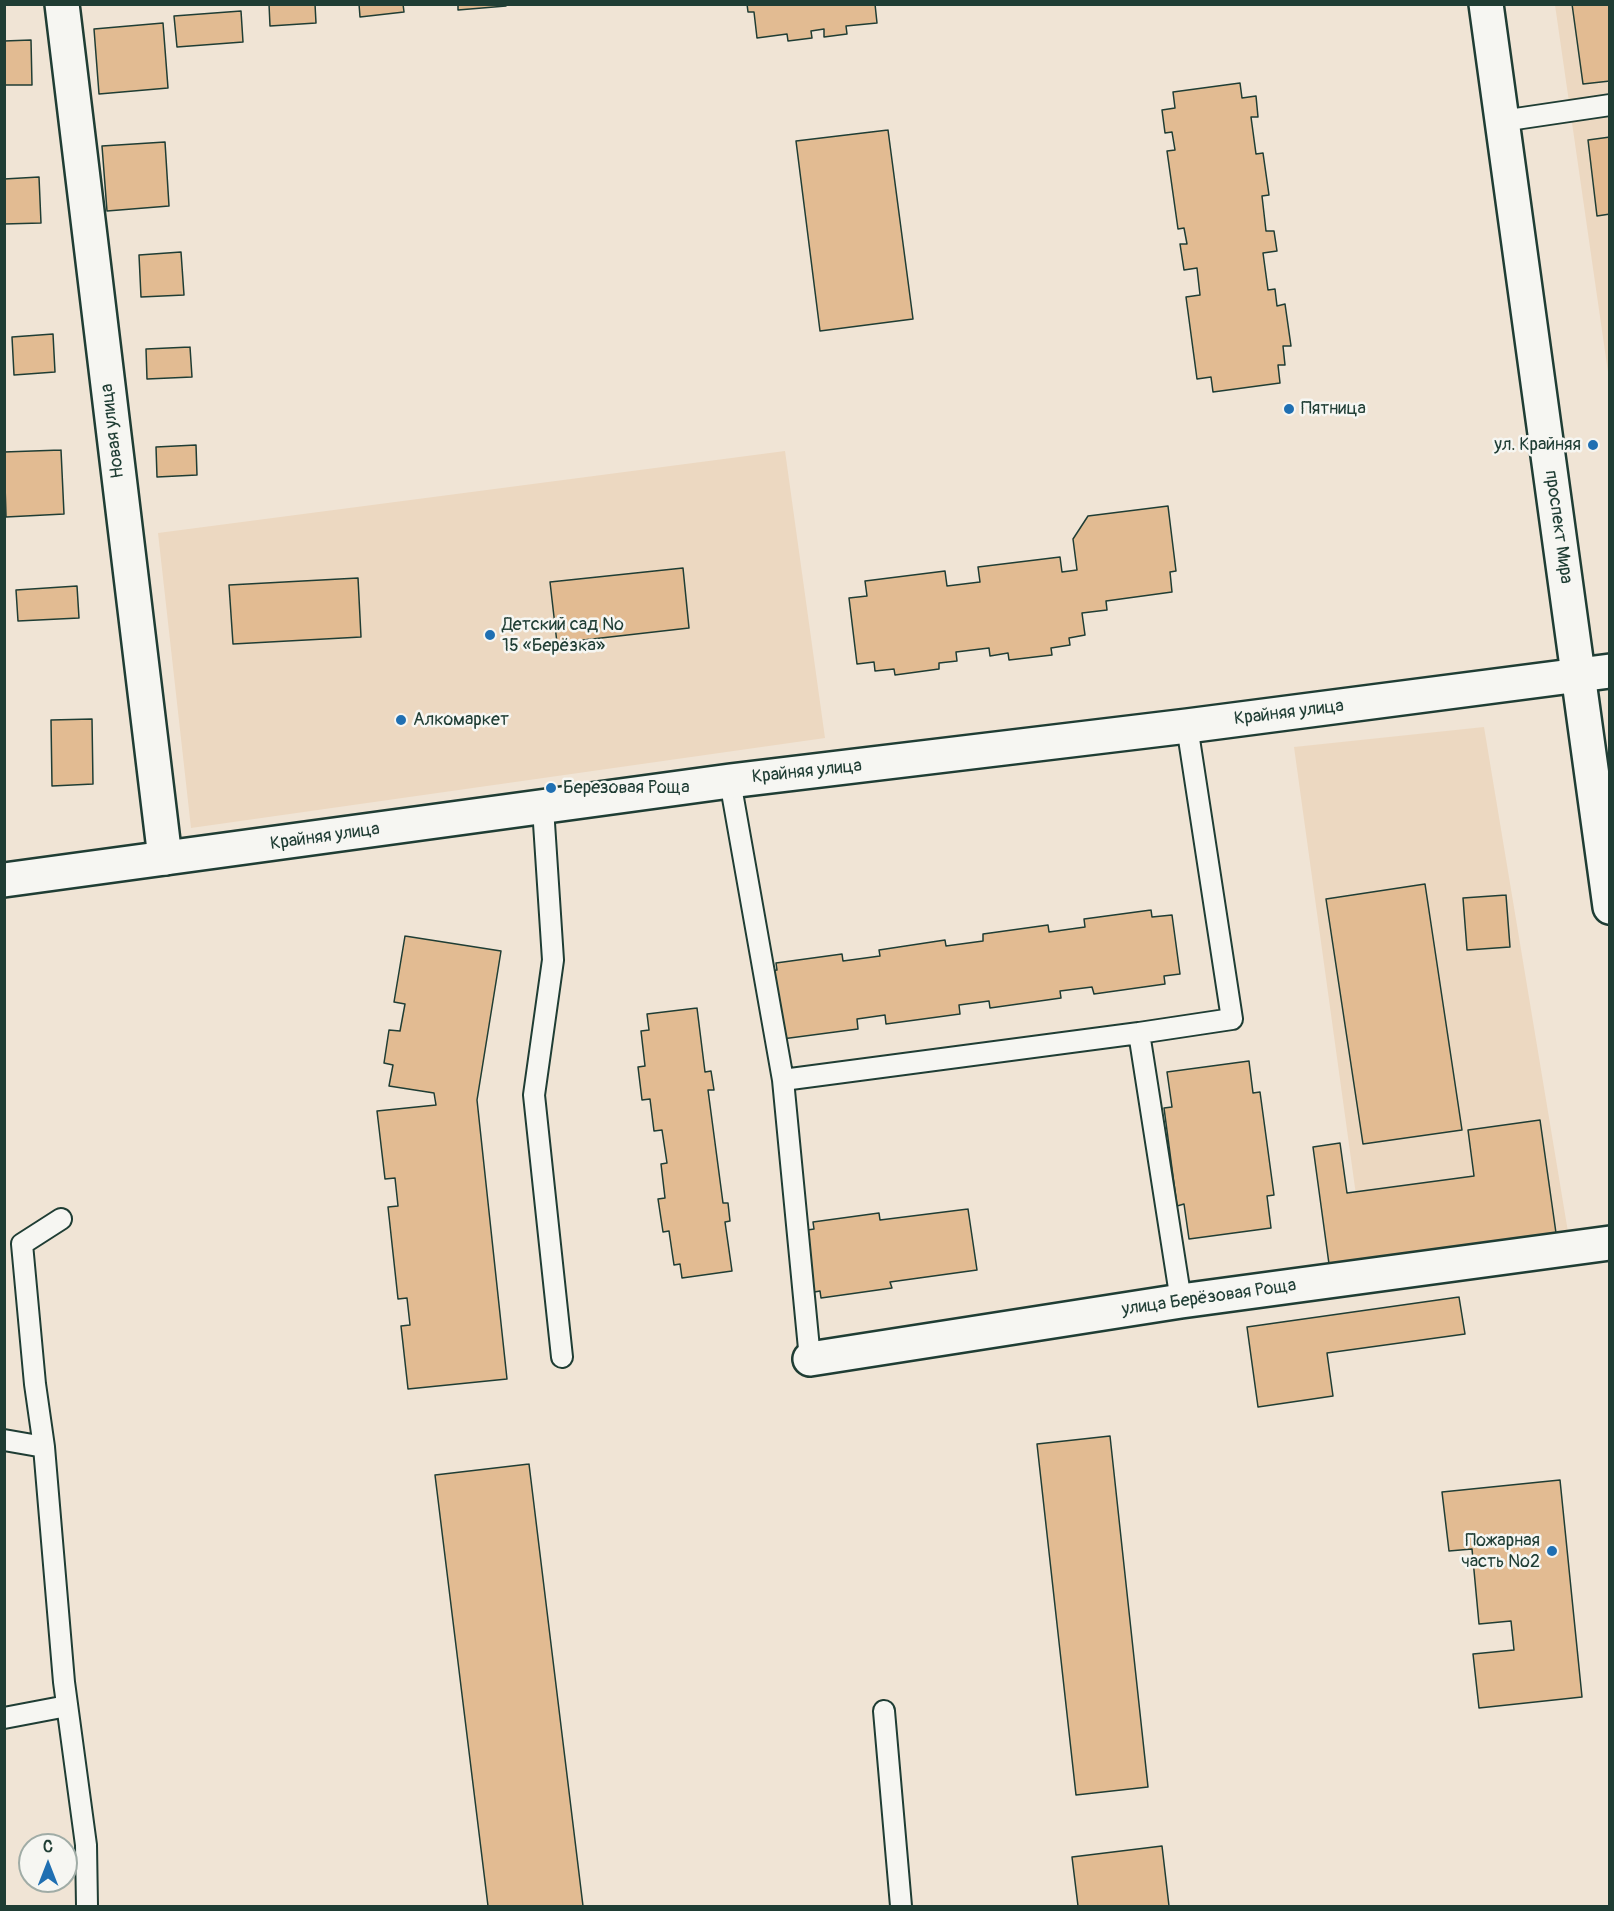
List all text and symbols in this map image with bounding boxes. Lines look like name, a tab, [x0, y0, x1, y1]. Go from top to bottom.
street label: Новая улица	[96, 382, 130, 480]
place label: Пятница	[1301, 398, 1366, 420]
marker: Пятница	[1282, 402, 1296, 416]
place label: ул. Крайняя	[1494, 434, 1581, 456]
marker: ул. Крайняя	[1586, 438, 1600, 452]
street label: проспект Мира	[1539, 469, 1577, 585]
place label: Детский сад № 15 «Берёзка»	[502, 614, 624, 656]
marker: Детский сад № 15 «Берёзка»	[483, 628, 497, 642]
street label: Крайняя улица	[1233, 696, 1345, 730]
place label: Алкомаркет	[413, 709, 509, 731]
marker: Алкомаркет	[394, 713, 408, 727]
street label: Крайняя улица	[751, 755, 863, 789]
place label: Березовая Роща	[563, 777, 690, 799]
marker: Березовая Роща	[544, 781, 558, 795]
street label: Крайняя улица	[269, 819, 381, 855]
street label: улица Берёзовая Роща	[1120, 1275, 1298, 1321]
place label: Пожарная часть №2	[1461, 1530, 1540, 1572]
marker: Пожарная часть №2	[1545, 1544, 1559, 1558]
north arrow	[18, 1833, 78, 1893]
text: С	[43, 1837, 53, 1857]

